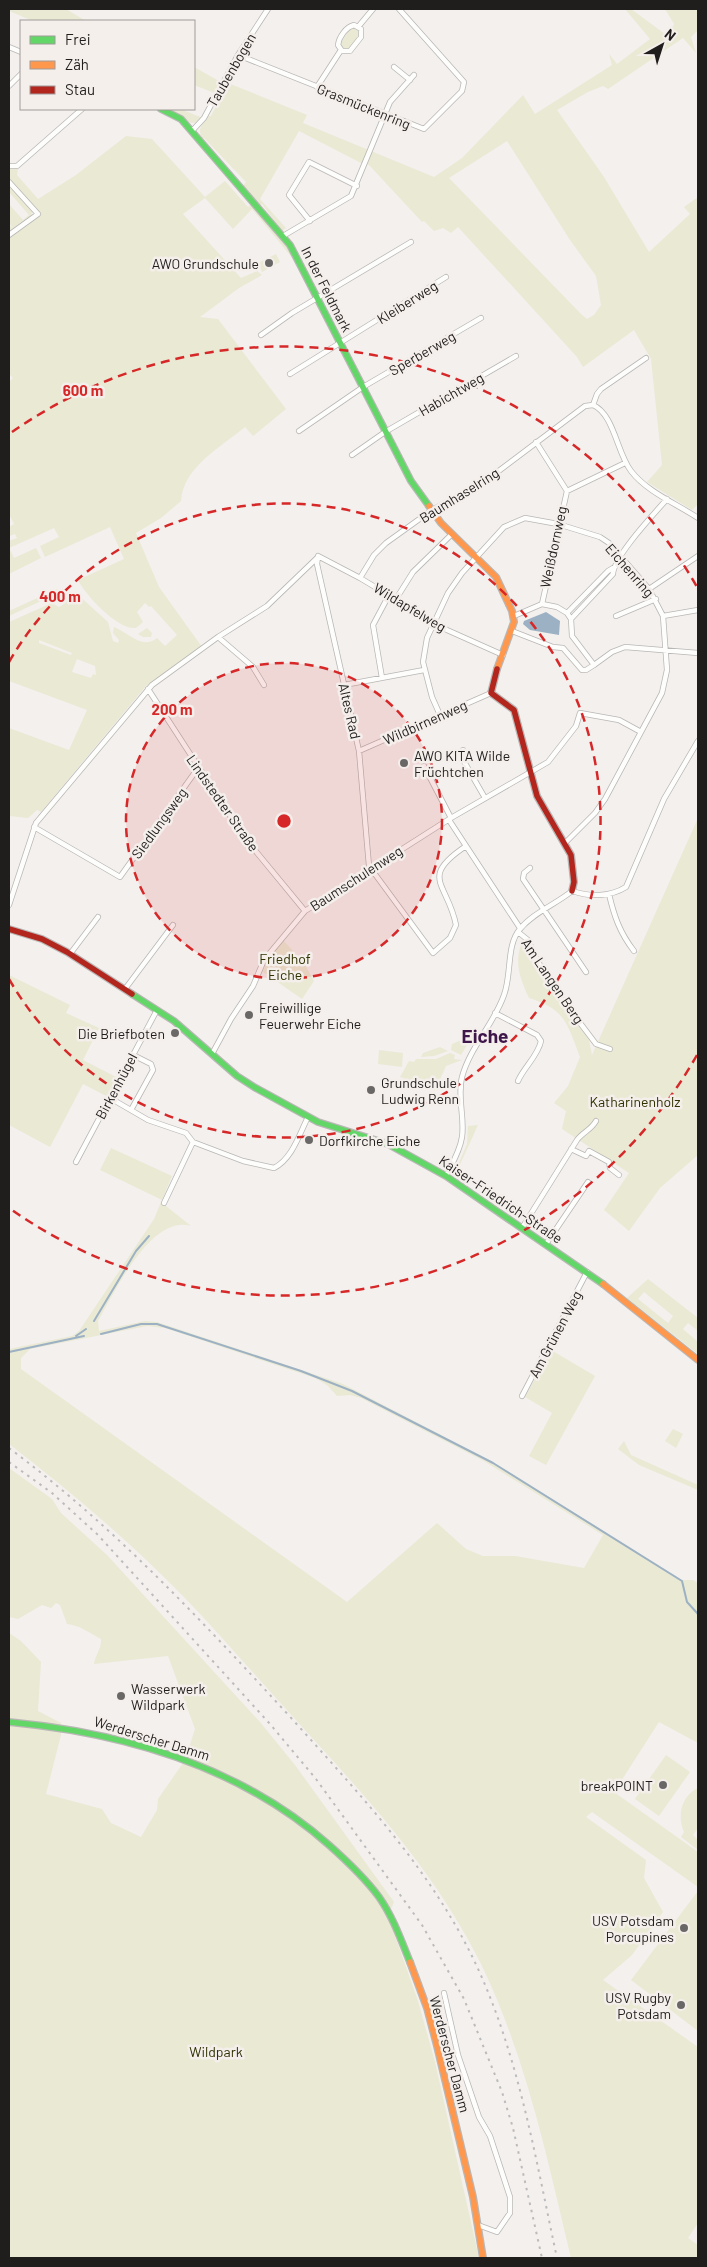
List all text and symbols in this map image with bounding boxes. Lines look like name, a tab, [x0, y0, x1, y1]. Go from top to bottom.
legend	[20, 20, 195, 110]
north arrow	[637, 20, 687, 70]
text: N	[662, 25, 679, 44]
text: Frei	[65, 30, 91, 48]
street label: Taubenbogen	[203, 30, 259, 110]
text: Zäh	[65, 55, 89, 73]
street label: Grasmückenring	[315, 79, 413, 133]
text: Stau	[65, 80, 95, 98]
street label: In der Feldmark	[298, 243, 356, 335]
place label: AWO Grundschule	[152, 255, 259, 272]
marker: AWO Grundschule	[263, 257, 275, 269]
street label: Kleiberweg	[374, 277, 440, 327]
street label: Sperberweg	[386, 327, 458, 379]
street label: Habichtweg	[415, 369, 487, 419]
text: 600 m	[63, 381, 103, 399]
street label: Baumhaselring	[416, 464, 502, 526]
street label: Weißdornweg	[536, 505, 570, 589]
street label: Eichenring	[602, 540, 658, 600]
street label: Wildapfelweg	[371, 579, 449, 635]
text: 400 m	[39, 587, 81, 605]
street label: Altes Rad	[335, 681, 365, 741]
street label: Wildbirnenweg	[380, 696, 470, 748]
text: 200 m	[151, 700, 193, 718]
place label: AWO KITA Wilde Früchtchen	[414, 747, 510, 780]
street label: Lindstedter Straße	[183, 751, 263, 855]
marker: AWO KITA Wilde Früchtchen	[398, 757, 410, 769]
street label: Siedlungsweg	[128, 784, 190, 862]
centre of rings	[275, 812, 293, 830]
street label: Baumschulenweg	[307, 842, 405, 914]
street label: Am Langen Berg	[518, 935, 588, 1027]
park label: Friedhof Eiche	[259, 950, 311, 983]
place label: Freiwillige Feuerwehr Eiche	[259, 999, 361, 1032]
marker: Freiwillige Feuerwehr Eiche	[243, 1009, 255, 1021]
district label: Eiche	[462, 1024, 508, 1047]
place label: Die Briefboten	[78, 1025, 165, 1042]
marker: Die Briefboten	[169, 1027, 181, 1039]
street label: Birkenhügel	[91, 1050, 141, 1122]
place label: Grundschule Ludwig Renn	[381, 1074, 459, 1107]
marker: Grundschule Ludwig Renn	[365, 1084, 377, 1096]
park label: Katharinenholz	[589, 1093, 681, 1110]
place label: Dorfkirche Eiche	[319, 1132, 420, 1149]
marker: Dorfkirche Eiche	[303, 1134, 315, 1146]
street label: Kaiser-Friedrich-Straße	[436, 1151, 566, 1247]
street label: Am Grünen Weg	[525, 1288, 585, 1380]
place label: Wasserwerk Wildpark	[131, 1680, 205, 1713]
marker: Wasserwerk Wildpark	[115, 1690, 127, 1702]
street label: Werderscher Damm	[92, 1712, 212, 1764]
place label: breakPOINT	[581, 1777, 653, 1794]
marker: breakPOINT	[657, 1779, 669, 1791]
place label: USV Potsdam Porcupines	[592, 1912, 674, 1945]
marker: USV Potsdam Porcupines	[678, 1922, 690, 1934]
place label: USV Rugby Potsdam	[605, 1989, 672, 2022]
street label: Werderscher Damm	[426, 1994, 474, 2114]
marker: USV Rugby Potsdam	[675, 1999, 687, 2011]
park label: Wildpark	[189, 2043, 243, 2060]

